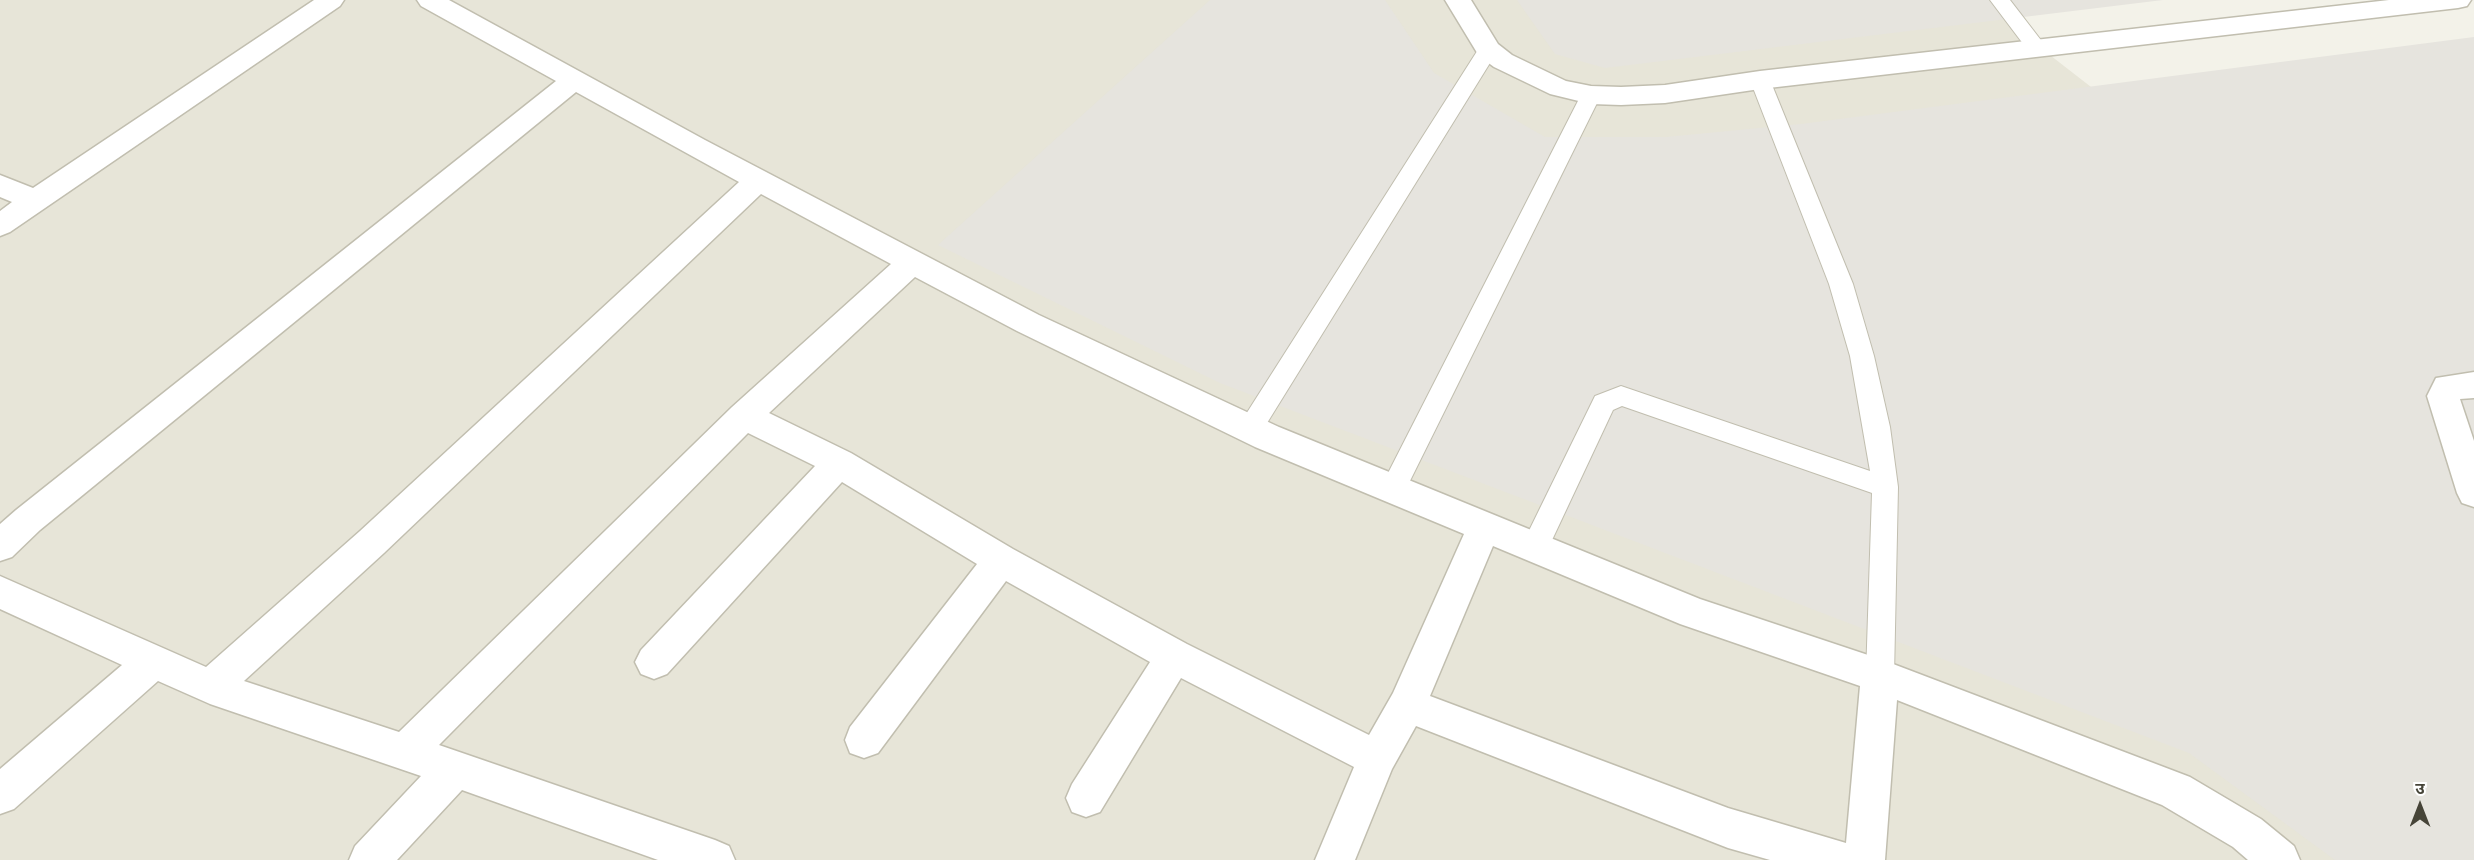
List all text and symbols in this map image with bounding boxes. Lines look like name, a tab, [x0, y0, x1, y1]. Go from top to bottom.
north arrow	[2390, 776, 2450, 836]
text: उ	[2415, 779, 2425, 797]

